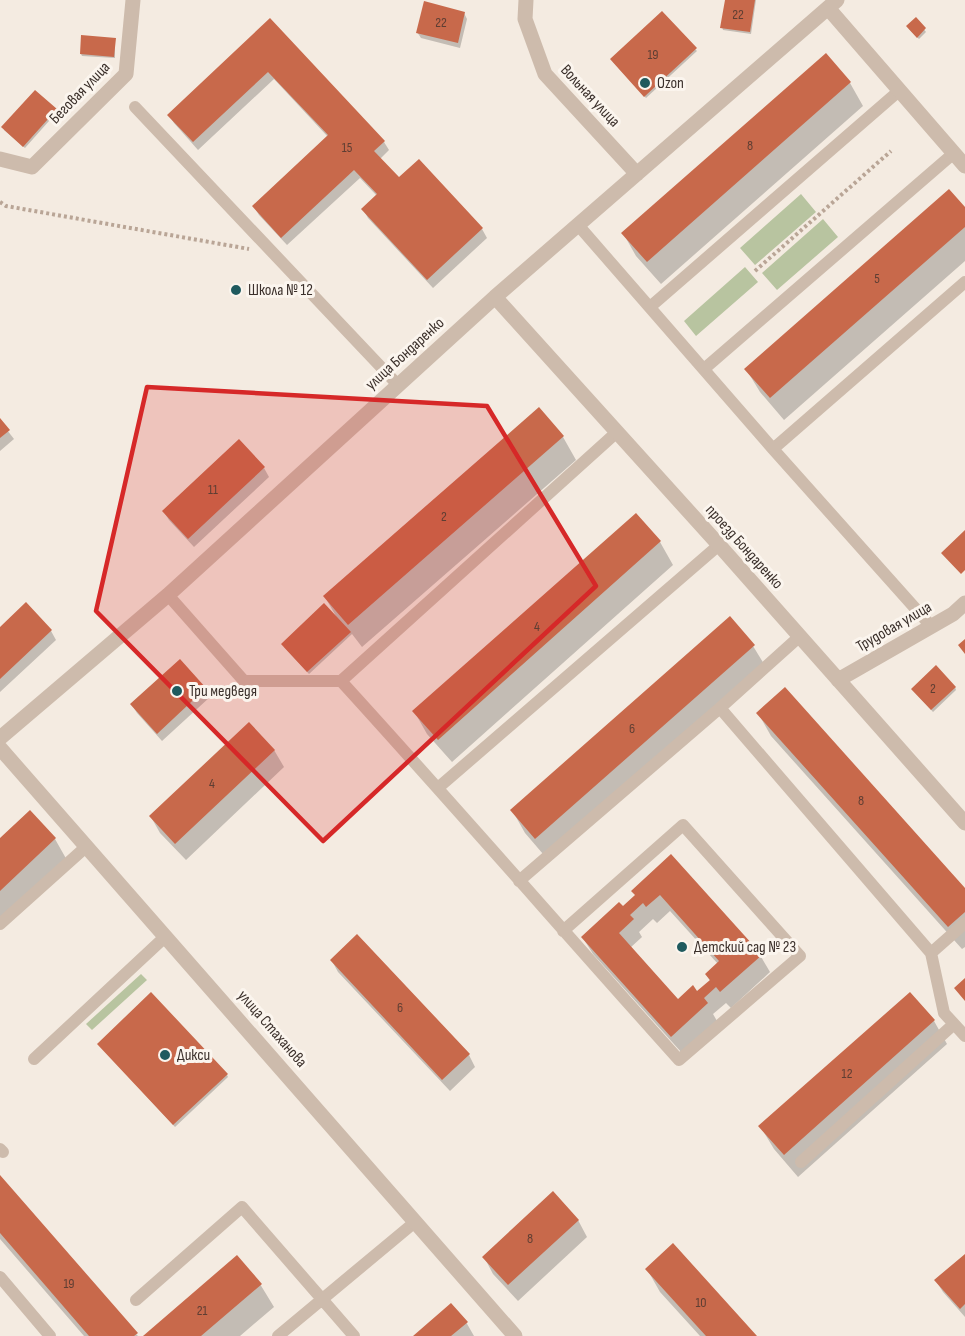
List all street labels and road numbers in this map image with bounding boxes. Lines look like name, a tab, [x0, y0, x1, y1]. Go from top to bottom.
street label: Беговая улица	[46, 58, 114, 128]
street label: Вольная улица	[556, 61, 624, 131]
street label: улица Бондаренко	[362, 314, 448, 394]
street label: проезд Бондаренко	[701, 501, 787, 593]
street label: Трудовая улица	[853, 598, 935, 656]
street label: улица Стаханова	[233, 987, 311, 1071]

